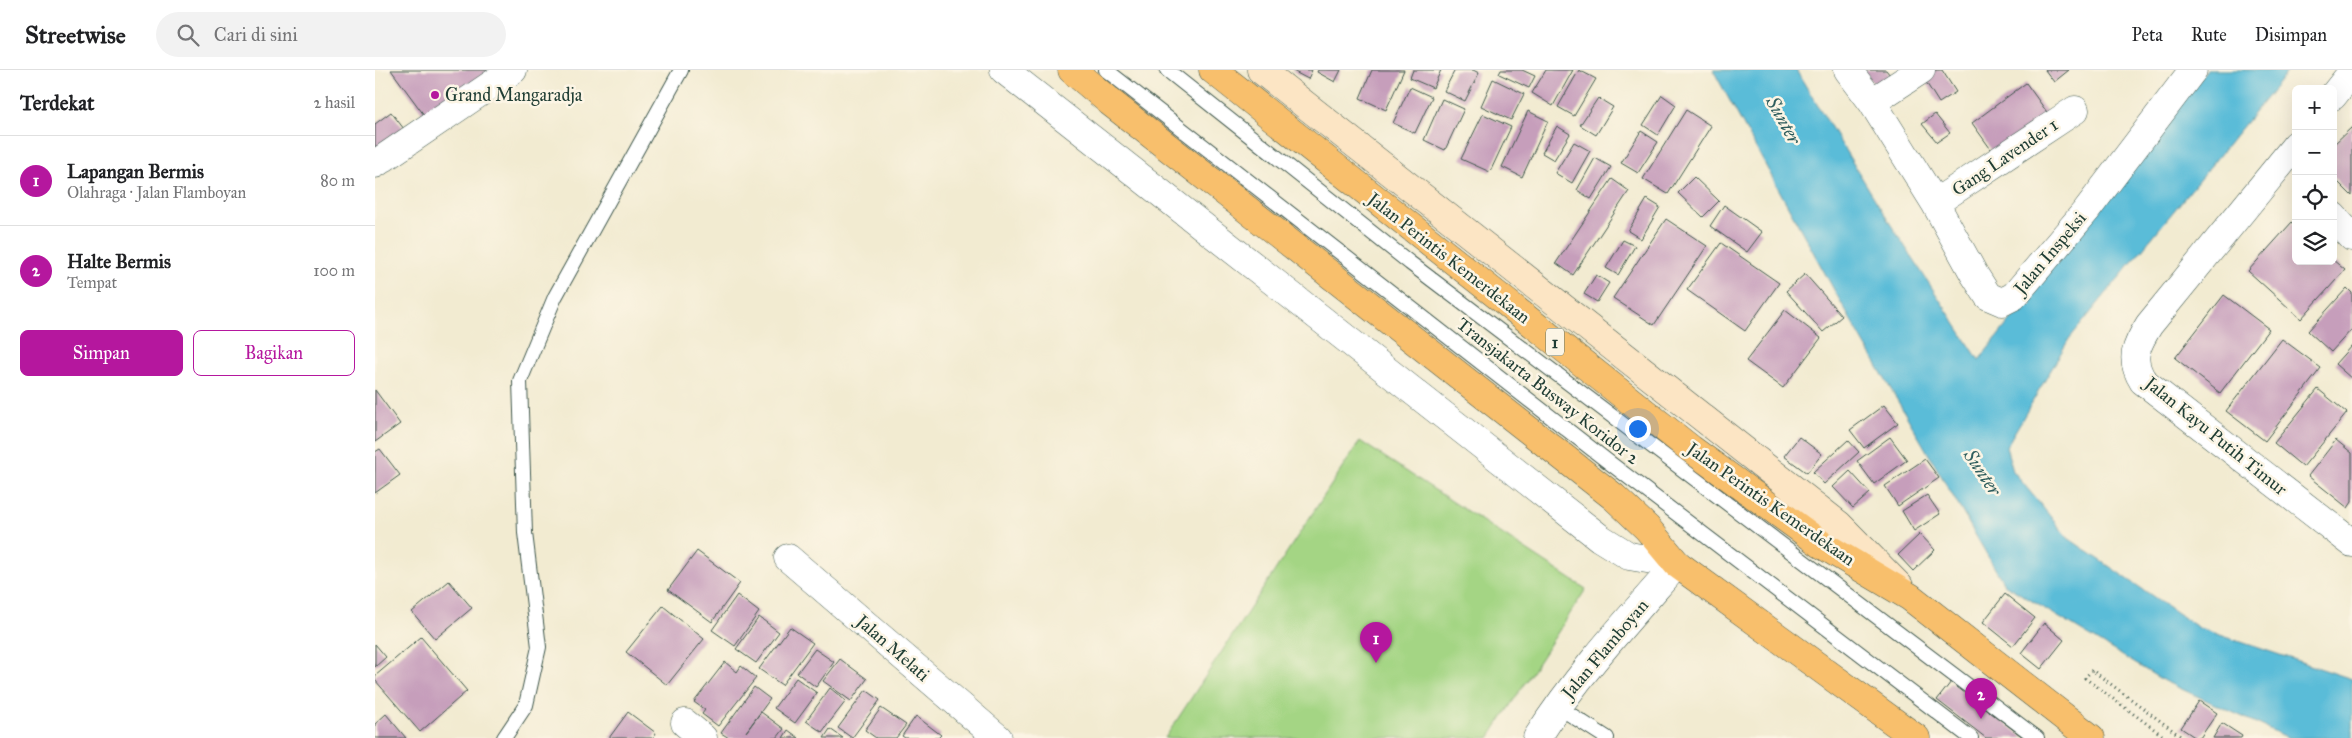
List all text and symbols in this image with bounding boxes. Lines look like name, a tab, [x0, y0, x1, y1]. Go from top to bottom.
search box	[156, 12, 506, 57]
text: Streetwise	[25, 20, 126, 50]
icon: search	[174, 21, 202, 49]
text: Cari di sini	[214, 23, 298, 46]
text: Peta	[2132, 24, 2163, 46]
text: Rute	[2191, 24, 2227, 46]
text: Disimpan	[2255, 24, 2327, 46]
place label: Grand Mangaradja	[445, 84, 583, 107]
map controls	[2292, 85, 2337, 265]
button: +	[2292, 85, 2337, 130]
marker: Grand Mangaradja	[429, 89, 441, 101]
text: Terdekat	[20, 90, 94, 116]
water label: Sunter	[1761, 91, 1807, 149]
text: 2 hasil	[313, 93, 355, 112]
street label: Gang Lavender 1	[1948, 113, 2063, 201]
button: −	[2292, 130, 2337, 175]
text: Lapangan Bermis	[67, 160, 204, 183]
text: 1	[33, 171, 39, 190]
text: 80 m	[320, 171, 355, 190]
button: locate	[2292, 175, 2337, 220]
text: Olahraga · Jalan Flamboyan	[67, 183, 246, 202]
street label: Jalan Perintis Kemerdekaan	[1361, 187, 1535, 329]
street label: Jalan Inspeksi	[2008, 207, 2092, 301]
button: layers	[2292, 220, 2337, 265]
text: Halte Bermis	[67, 250, 171, 273]
text: 2	[32, 261, 40, 280]
text: 100 m	[313, 261, 355, 280]
text: Tempat	[67, 273, 117, 292]
street label: Transjakarta Busway Koridor 2	[1452, 313, 1644, 469]
road number: 1	[1546, 328, 1564, 356]
button: Simpan	[20, 330, 183, 376]
button: Bagikan	[193, 330, 355, 376]
street label: Jalan Kayu Putih Timur	[2138, 371, 2292, 501]
your location	[1625, 416, 1651, 442]
street label: Jalan Perintis Kemerdekaan	[1681, 436, 1859, 571]
water label: Sunter	[1958, 444, 2007, 501]
street label: Jalan Flamboyan	[1556, 595, 1654, 705]
street label: Jalan Melati	[850, 609, 934, 687]
pin: 1	[1360, 622, 1392, 663]
pin: 2	[1965, 678, 1997, 719]

